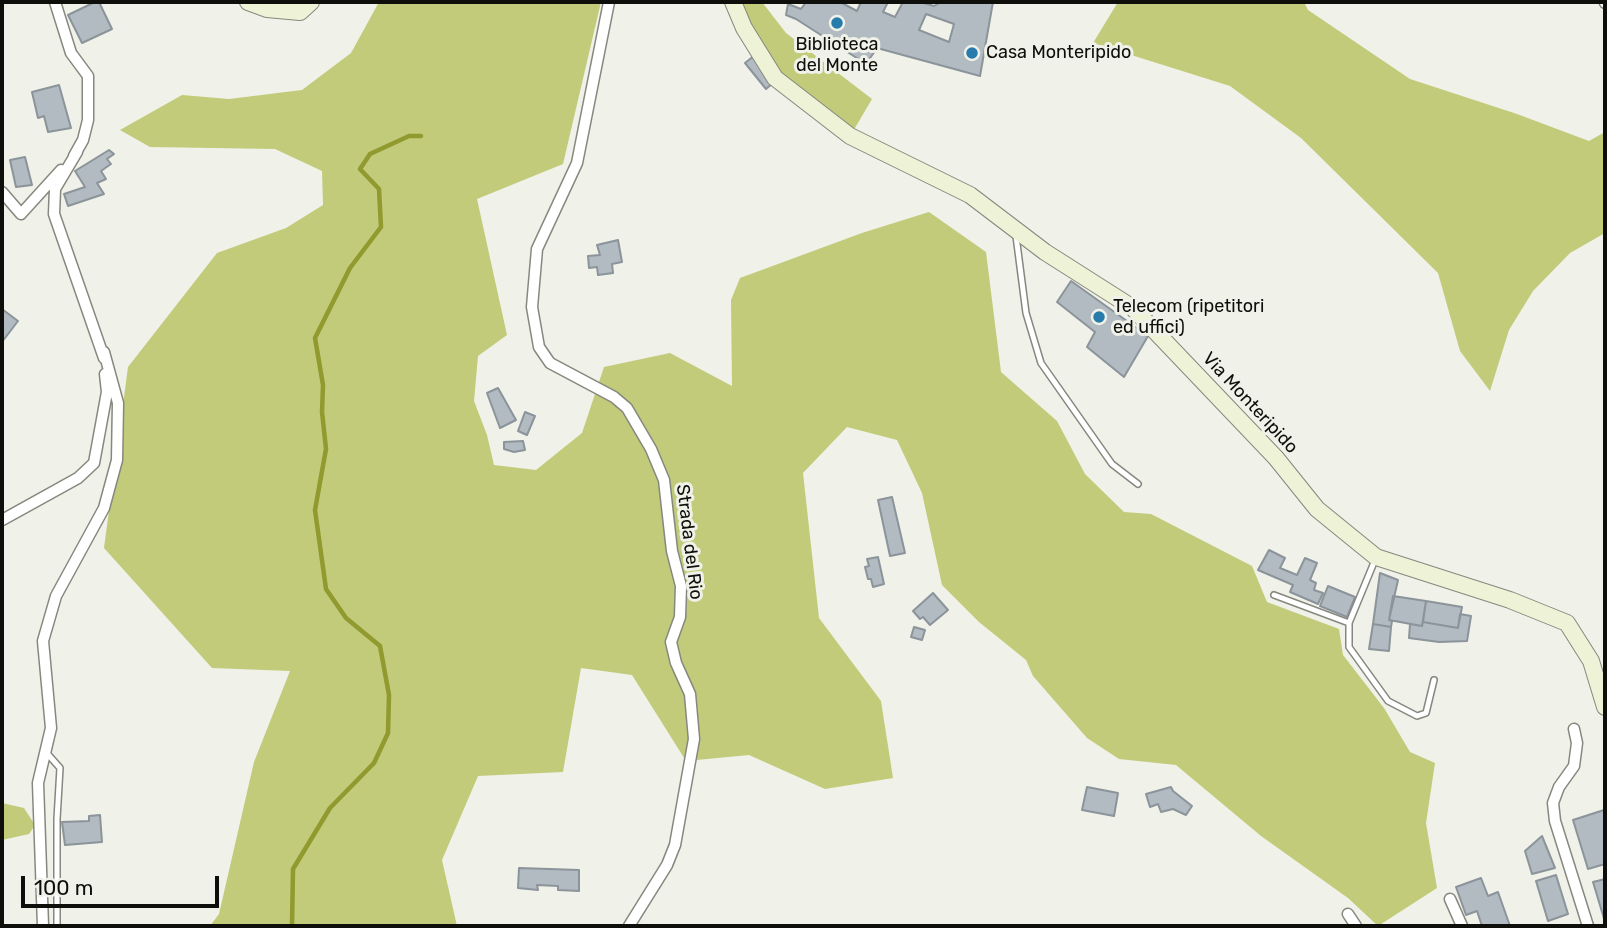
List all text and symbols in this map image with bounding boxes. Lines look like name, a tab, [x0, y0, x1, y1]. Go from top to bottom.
marker: Biblioteca del Monte	[829, 15, 845, 31]
place label: Biblioteca del Monte	[795, 34, 879, 76]
place label: Casa Monteripido	[986, 42, 1131, 64]
marker: Casa Monteripido	[964, 45, 980, 61]
place label: Telecom (ripetitori ed uffici)	[1113, 296, 1264, 338]
marker: Telecom (ripetitori ed uffici)	[1091, 309, 1107, 325]
street label: Via Monteripido	[1198, 348, 1302, 458]
street label: Strada del Rio	[671, 483, 707, 601]
scale bar	[24, 862, 222, 906]
text: 100 m	[34, 875, 93, 900]

